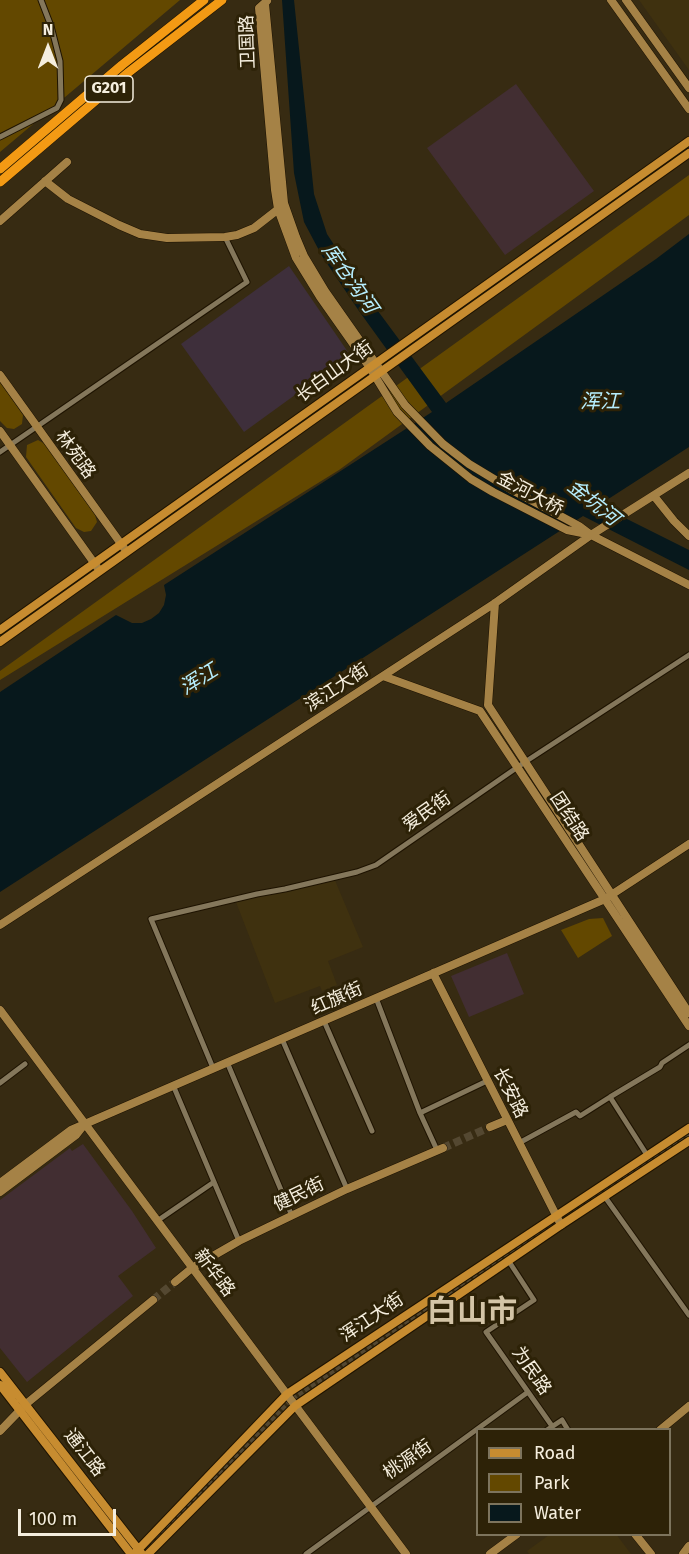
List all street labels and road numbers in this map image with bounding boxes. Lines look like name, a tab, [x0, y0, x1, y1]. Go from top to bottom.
street label: 卫国路	[236, 15, 260, 69]
road number: G201	[85, 76, 133, 102]
street label: 长白山大街	[292, 337, 378, 407]
street label: 林苑路	[50, 427, 100, 483]
street label: 金河大桥	[493, 468, 567, 520]
street label: 滨江大街	[301, 659, 373, 717]
street label: 爱民街	[399, 788, 455, 836]
street label: 团结路	[545, 788, 593, 846]
street label: 红旗街	[308, 978, 366, 1020]
street label: 长安路	[488, 1064, 532, 1122]
street label: 健民街	[270, 1173, 328, 1217]
street label: 新华路	[189, 1245, 239, 1301]
street label: 浑江大街	[336, 1289, 408, 1347]
street label: 为民路	[507, 1343, 555, 1399]
street label: 通江路	[59, 1425, 109, 1481]
street label: 桃源街	[380, 1436, 436, 1484]

